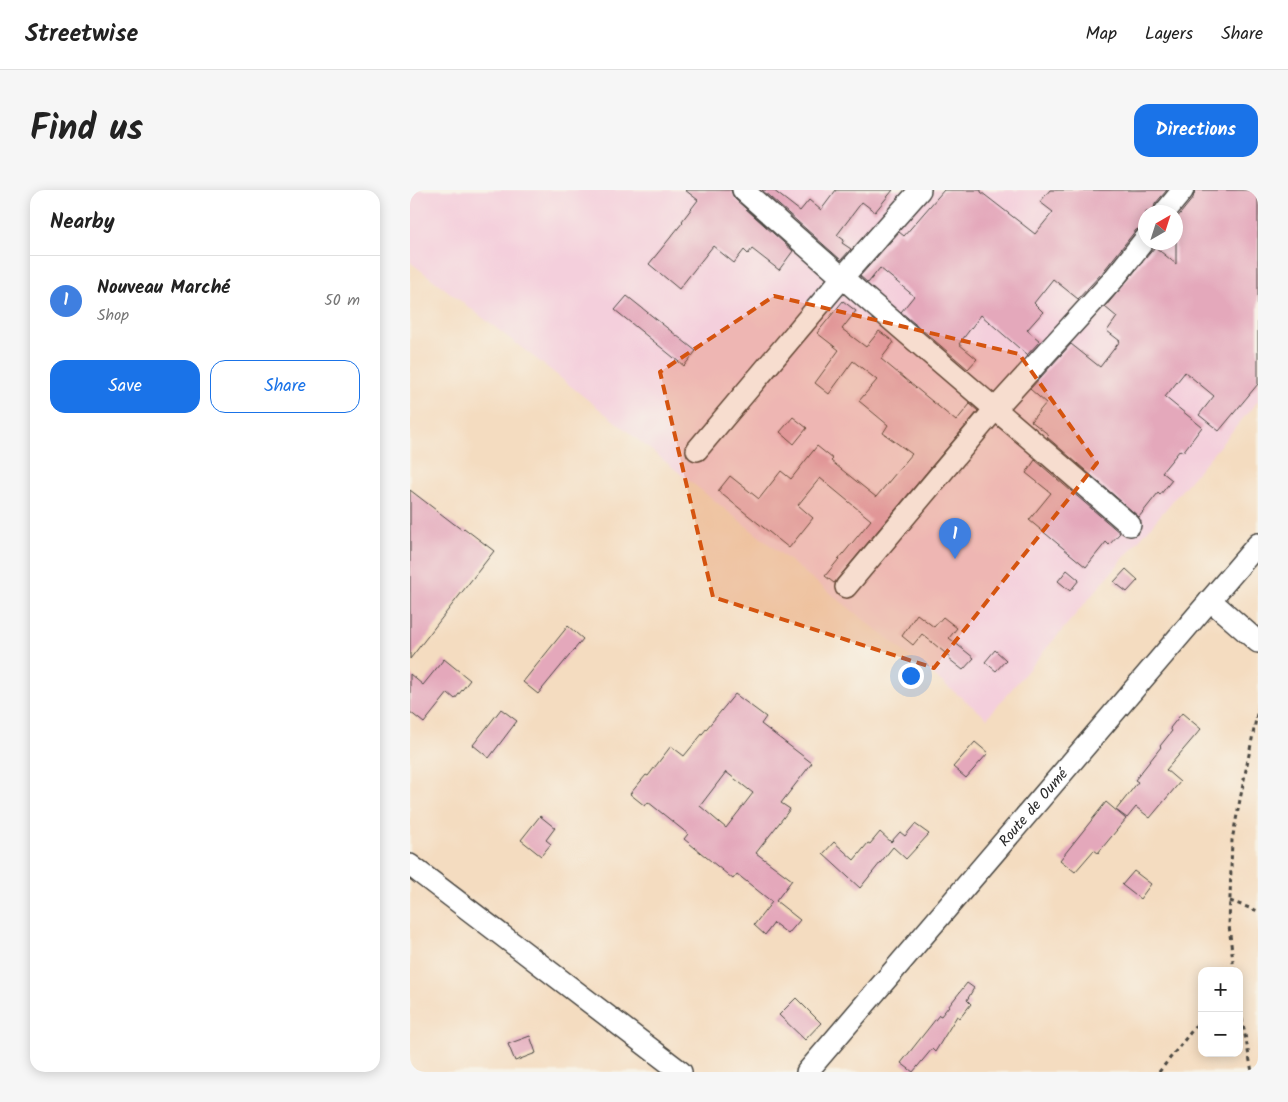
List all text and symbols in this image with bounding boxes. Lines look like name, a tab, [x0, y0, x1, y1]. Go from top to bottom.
text: Streetwise	[25, 15, 138, 54]
text: Map	[1086, 20, 1117, 49]
text: Layers	[1145, 20, 1193, 49]
text: Share	[1221, 20, 1263, 49]
text: Find us	[30, 102, 143, 158]
button: Directions	[1134, 104, 1258, 157]
north arrow	[1138, 205, 1183, 250]
text: Nearby	[50, 206, 115, 239]
text: Nouveau Marché	[97, 273, 230, 303]
text: 1	[64, 288, 68, 313]
text: 50 m	[324, 288, 360, 313]
text: Shop	[97, 303, 129, 328]
button: Save	[50, 360, 200, 413]
button: Share	[210, 360, 360, 413]
pin: 1	[939, 518, 971, 559]
your location	[898, 663, 924, 689]
street label: Route de Oumé	[993, 762, 1075, 853]
map controls	[1198, 967, 1243, 1057]
button: +	[1198, 967, 1243, 1012]
button: −	[1198, 1012, 1243, 1057]

